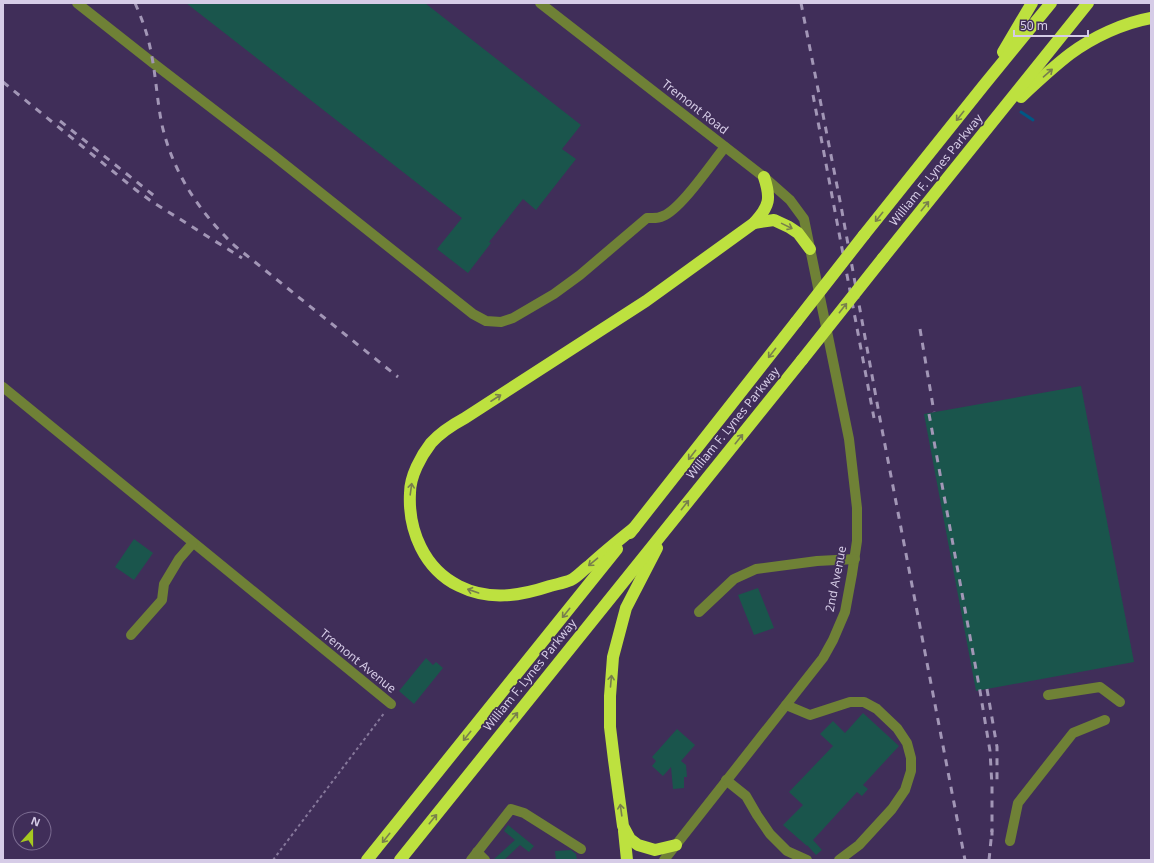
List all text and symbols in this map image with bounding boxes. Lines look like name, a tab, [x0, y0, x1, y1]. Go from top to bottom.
scale bar	[1014, 12, 1088, 38]
text: 50 m	[1020, 17, 1048, 34]
one-way arrow	[1043, 68, 1053, 78]
street label: Tremont Road	[659, 75, 732, 138]
street label: William F. Lynes Parkway	[885, 109, 987, 229]
one-way arrow	[955, 110, 964, 121]
one-way arrow	[920, 201, 929, 212]
one-way arrow	[874, 212, 883, 223]
one-way arrow	[780, 223, 792, 230]
one-way arrow	[839, 302, 848, 313]
one-way arrow	[768, 347, 776, 358]
street label: William F. Lynes Parkway	[682, 362, 784, 482]
one-way arrow	[490, 394, 501, 402]
one-way arrow	[734, 433, 743, 444]
one-way arrow	[688, 449, 696, 460]
one-way arrow	[407, 483, 415, 496]
one-way arrow	[681, 500, 689, 511]
street label: 2nd Avenue	[821, 544, 850, 613]
one-way arrow	[588, 557, 599, 566]
one-way arrow	[466, 587, 479, 594]
one-way arrow	[561, 607, 570, 618]
street label: William F. Lynes Parkway	[479, 614, 581, 734]
street label: Tremont Avenue	[317, 625, 400, 697]
one-way arrow	[607, 675, 615, 688]
one-way arrow	[510, 712, 519, 723]
one-way arrow	[463, 731, 471, 742]
one-way arrow	[617, 804, 625, 817]
north arrow	[12, 811, 52, 851]
text: N	[29, 813, 43, 830]
one-way arrow	[428, 813, 437, 824]
one-way arrow	[381, 832, 390, 843]

